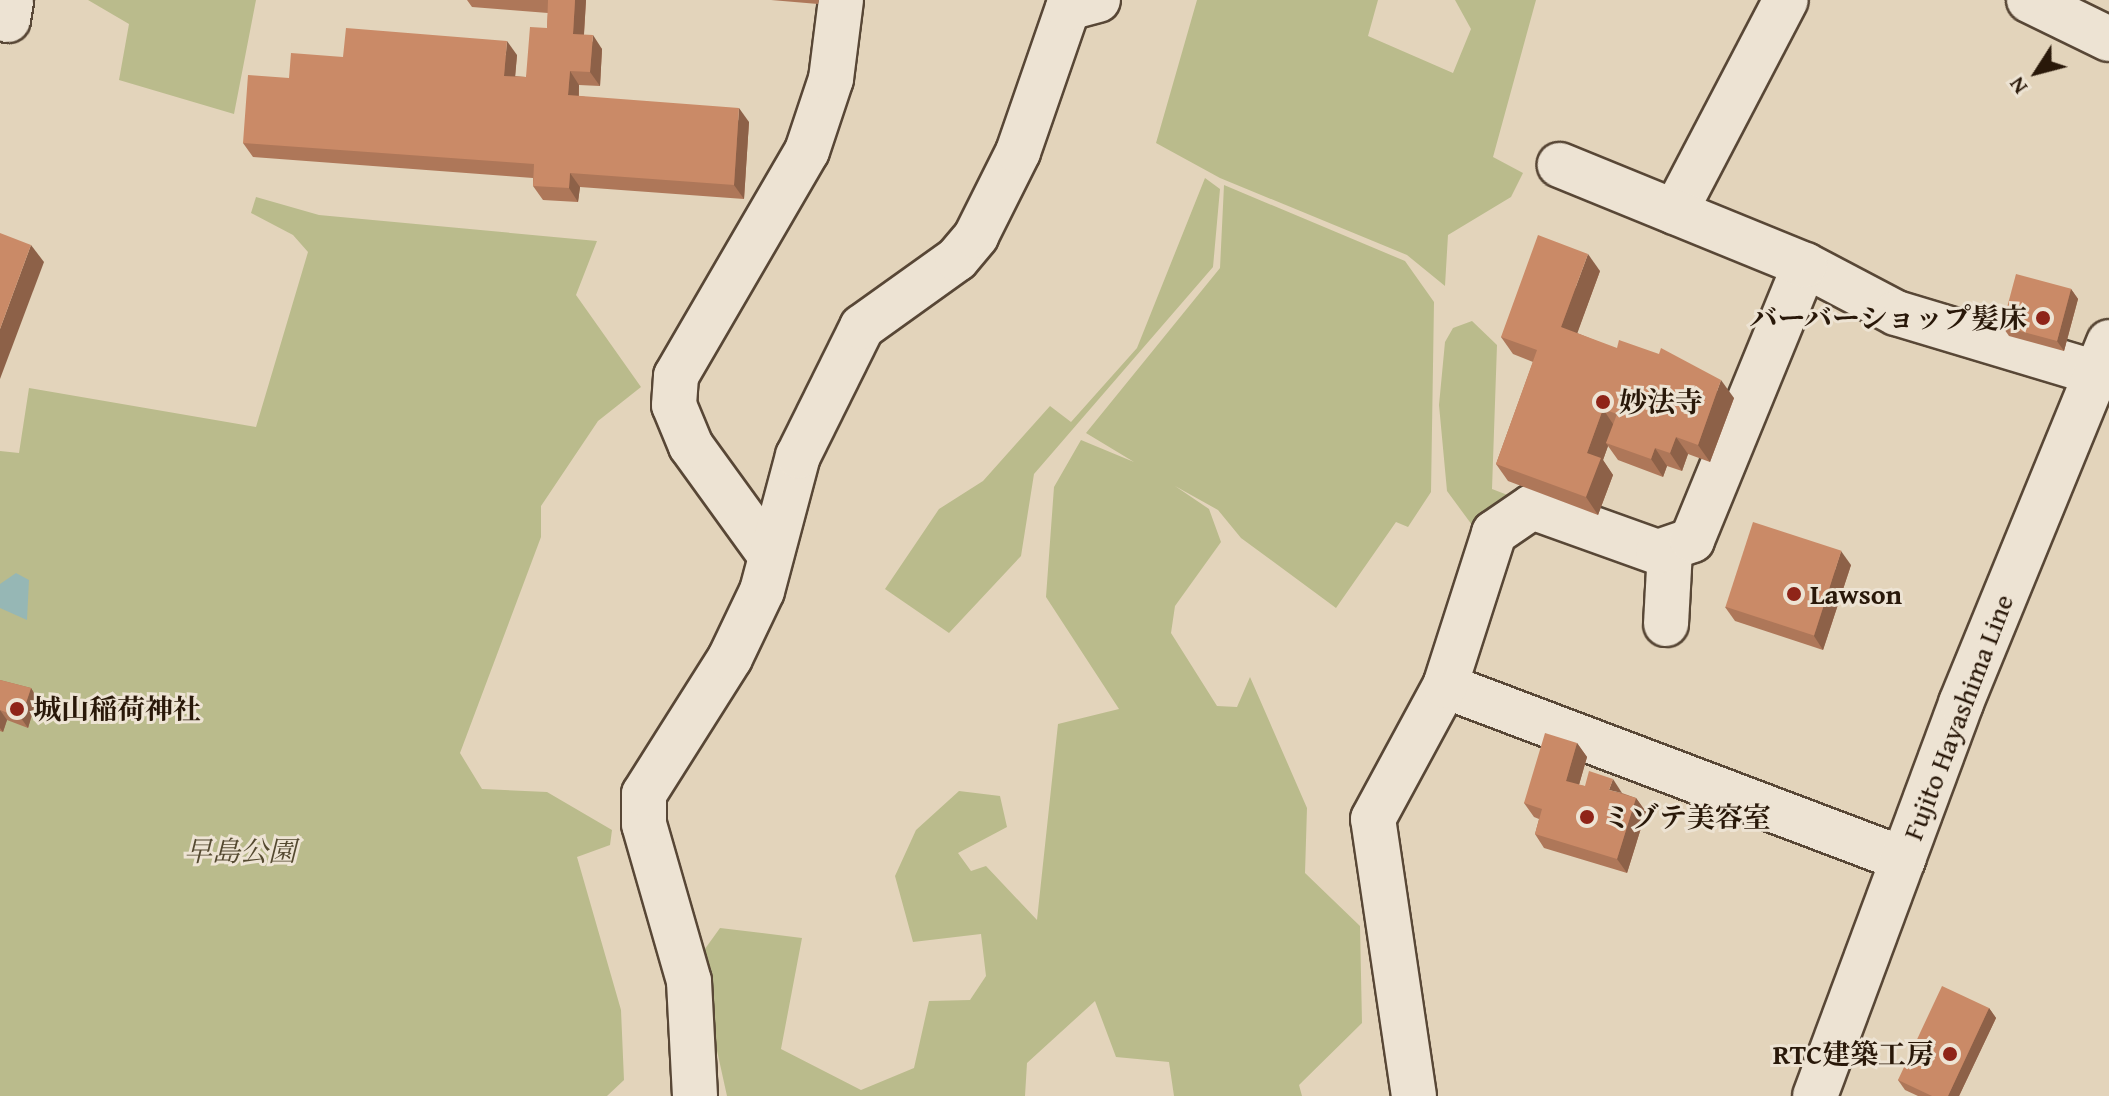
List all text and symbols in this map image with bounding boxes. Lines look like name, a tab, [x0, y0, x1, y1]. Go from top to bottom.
north arrow	[1997, 32, 2077, 112]
text: N	[2000, 71, 2035, 101]
place label: バーバーショップ髪床	[1747, 301, 2027, 335]
marker: バーバーショップ髪床	[2034, 309, 2052, 327]
place label: 妙法寺	[1619, 385, 1703, 419]
marker: 妙法寺	[1594, 393, 1612, 411]
place label: Lawson	[1810, 577, 1902, 611]
marker: Lawson	[1785, 585, 1803, 603]
street label: Fujito Hayashima Line	[1896, 589, 2020, 845]
place label: 城山稲荷神社	[33, 692, 201, 726]
marker: 城山稲荷神社	[8, 700, 26, 718]
place label: ミゾテ美容室	[1603, 800, 1771, 834]
marker: ミゾテ美容室	[1578, 808, 1596, 826]
park label: 早島公園	[184, 834, 296, 868]
place label: RTC建築工房	[1773, 1037, 1934, 1071]
marker: RTC建築工房	[1941, 1045, 1959, 1063]

